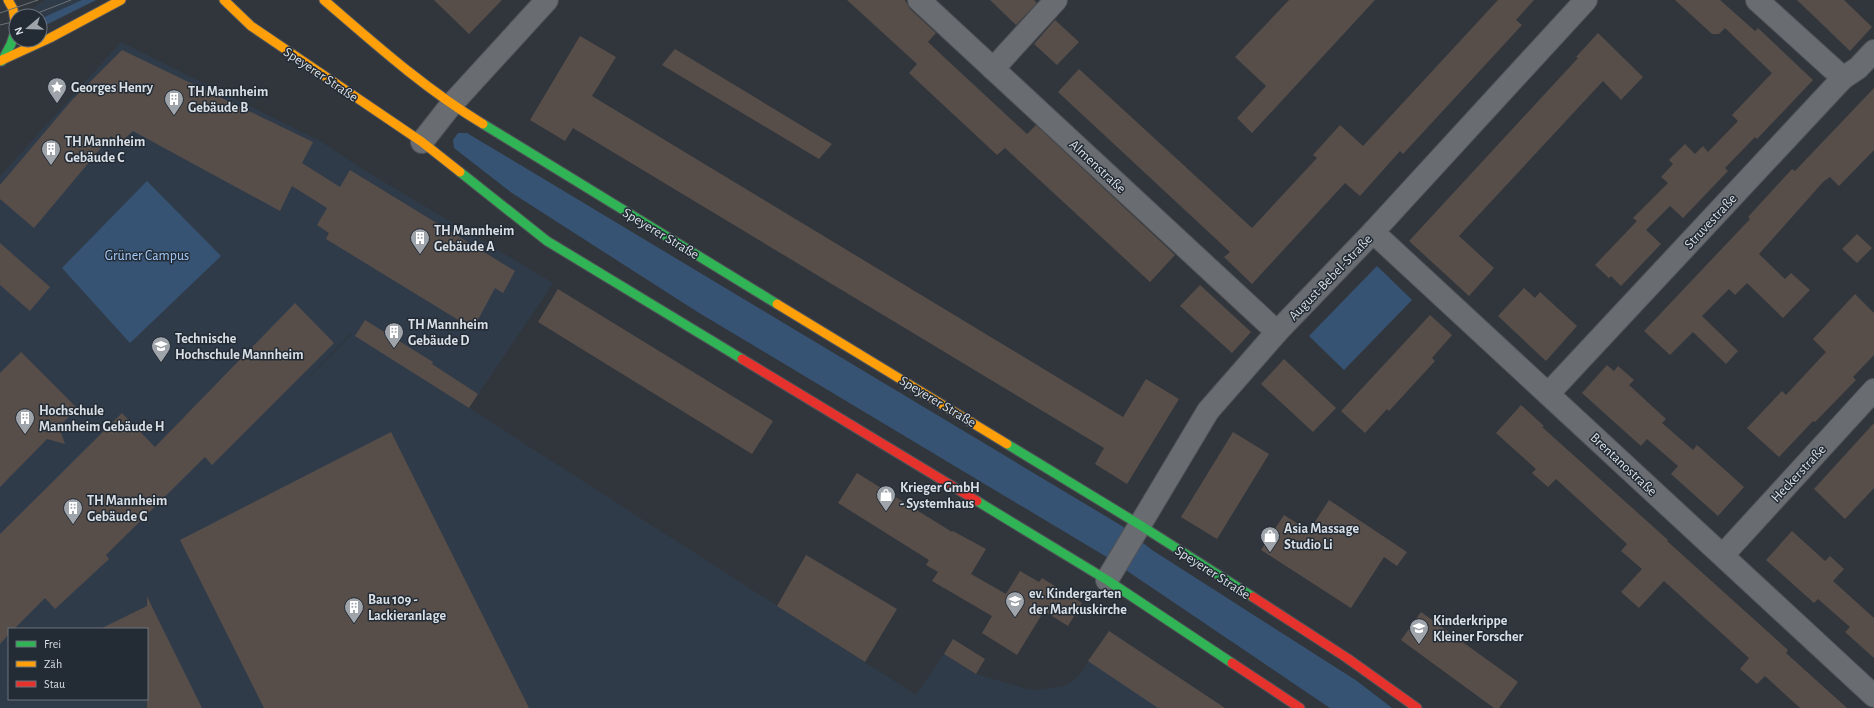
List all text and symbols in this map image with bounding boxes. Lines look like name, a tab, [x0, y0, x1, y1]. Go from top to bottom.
north arrow	[8, 8, 48, 48]
text: N	[13, 26, 25, 37]
street label: Speyerer Straße	[281, 45, 360, 105]
place icon: Georges Henry	[46, 76, 68, 104]
place label: Georges Henry	[71, 81, 154, 95]
place label: TH Mannheim Gebäude B	[188, 85, 268, 115]
building icon: TH Mannheim Gebäude B	[163, 88, 185, 116]
place label: TH Mannheim Gebäude C	[65, 135, 145, 165]
street label: Almenstraße	[1067, 137, 1128, 196]
building icon: TH Mannheim Gebäude C	[40, 138, 62, 166]
street label: Struvestraße	[1682, 192, 1740, 252]
street label: Speyerer Straße	[620, 206, 701, 262]
place label: TH Mannheim Gebäude A	[434, 224, 514, 254]
building icon: TH Mannheim Gebäude A	[409, 227, 431, 255]
street label: August-Bebel-Straße	[1286, 232, 1375, 323]
park label: Grüner Campus	[105, 249, 189, 263]
place label: TH Mannheim Gebäude D	[408, 318, 488, 348]
building icon: TH Mannheim Gebäude D	[383, 321, 405, 349]
place label: Technische Hochschule Mannheim	[175, 332, 303, 362]
school or university icon: Technische Hochschule Mannheim	[150, 335, 172, 363]
street label: Speyerer Straße	[897, 374, 978, 430]
place label: Hochschule Mannheim Gebäude H	[39, 404, 164, 434]
building icon: Hochschule Mannheim Gebäude H	[14, 407, 36, 435]
street label: Brentanostraße	[1587, 431, 1659, 499]
street label: Heckerstraße	[1769, 442, 1829, 505]
place label: Krieger GmbH - Systemhaus	[900, 481, 980, 511]
shop icon: Krieger GmbH - Systemhaus	[875, 484, 897, 512]
place label: TH Mannheim Gebäude G	[87, 494, 167, 524]
building icon: TH Mannheim Gebäude G	[62, 497, 84, 525]
place label: Asia Massage Studio Li	[1284, 522, 1359, 552]
shop icon: Asia Massage Studio Li	[1259, 525, 1281, 553]
street label: Speyerer Straße	[1172, 543, 1252, 602]
place label: ev. Kindergarten der Markuskirche	[1029, 587, 1127, 617]
school or university icon: ev. Kindergarten der Markuskirche	[1004, 590, 1026, 618]
place label: Bau 109 - Lackieranlage	[368, 593, 446, 623]
building icon: Bau 109 - Lackieranlage	[343, 596, 365, 624]
place label: Kinderkrippe Kleiner Forscher	[1433, 614, 1524, 644]
school or university icon: Kinderkrippe Kleiner Forscher	[1408, 617, 1430, 645]
legend	[8, 628, 148, 700]
text: Frei	[44, 638, 61, 650]
text: Zäh	[44, 658, 62, 670]
text: Stau	[44, 678, 65, 690]

